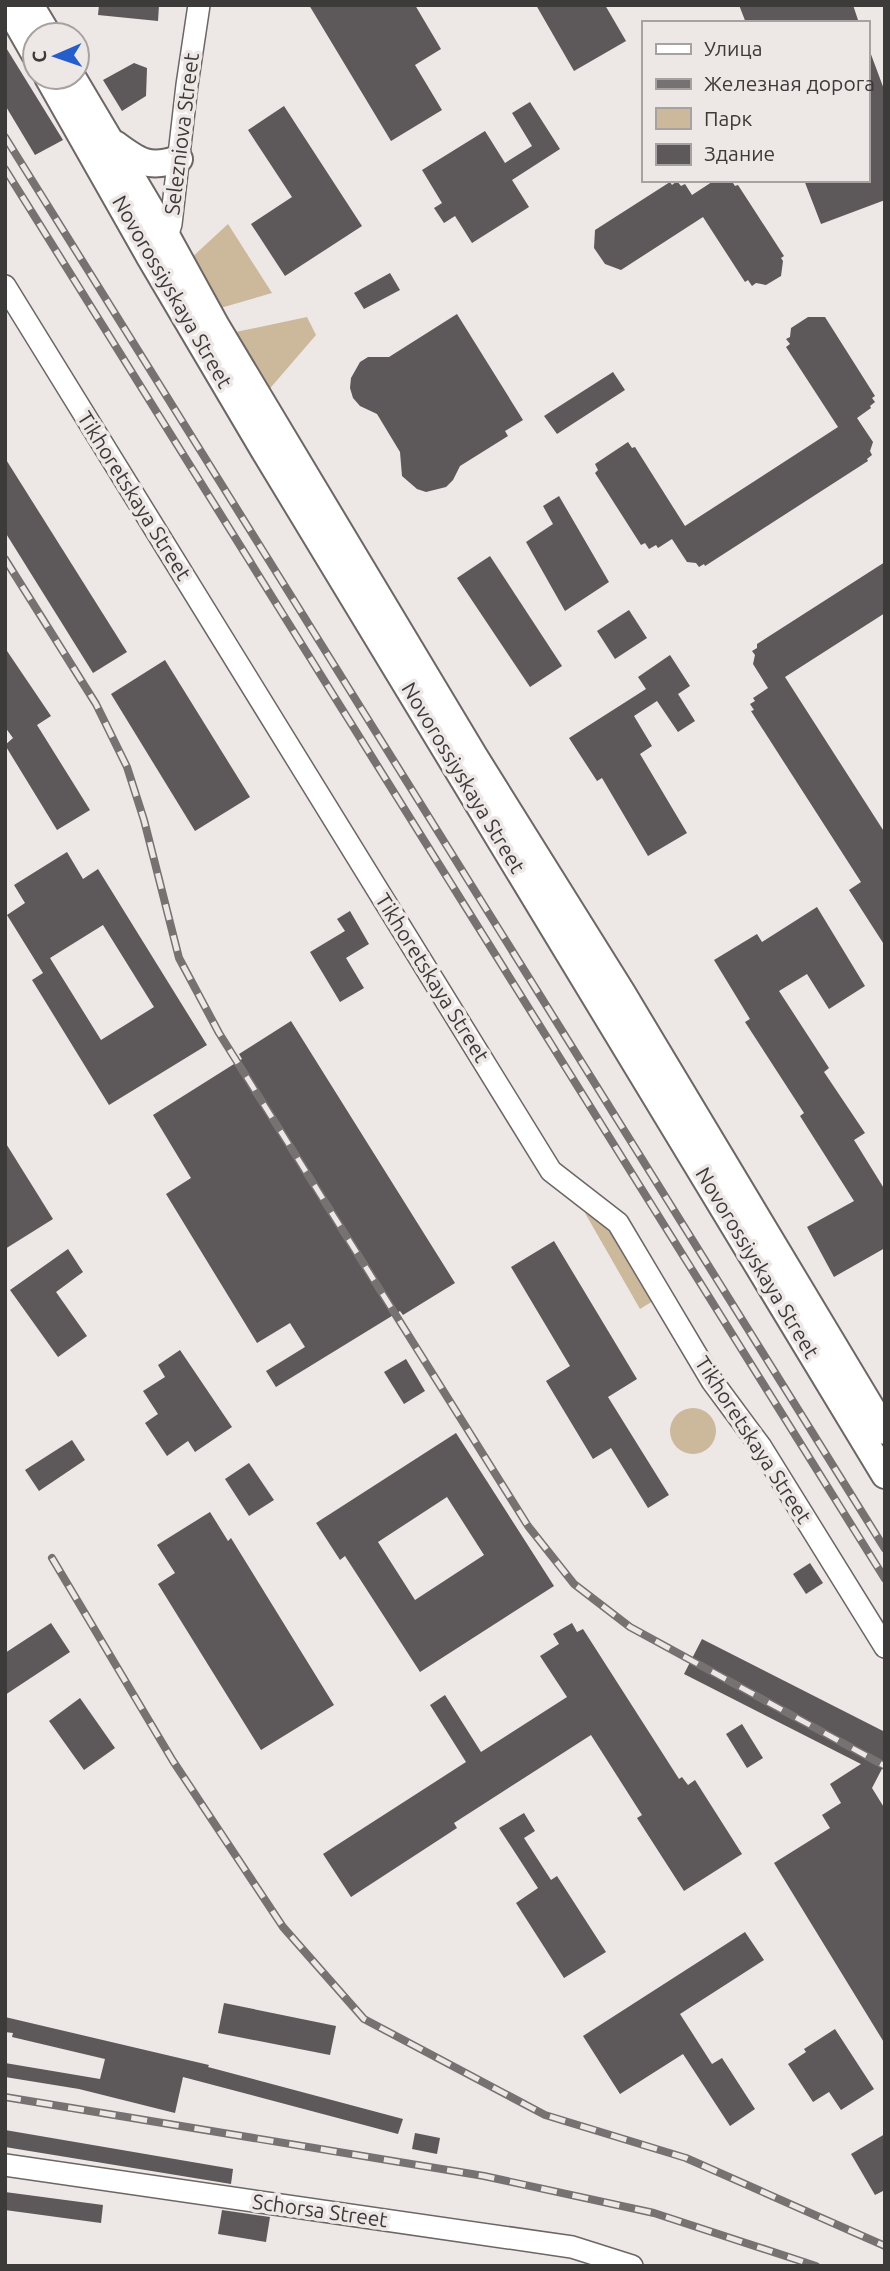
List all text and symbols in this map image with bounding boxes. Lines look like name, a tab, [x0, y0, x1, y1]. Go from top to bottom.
north arrow	[21, 21, 91, 91]
legend	[642, 21, 869, 182]
text: Улица	[704, 36, 762, 60]
text: С	[28, 50, 50, 63]
street label: Selezniova Street	[159, 51, 203, 216]
text: Железная дорога	[704, 71, 875, 95]
text: Парк	[704, 106, 753, 130]
text: Здание	[704, 141, 775, 165]
street label: Novorossiyskaya Street	[108, 191, 238, 392]
street label: Tikhoretskaya Street	[73, 407, 197, 584]
street label: Novorossiyskaya Street	[397, 678, 530, 877]
street label: Tikhoretskaya Street	[371, 889, 495, 1066]
street label: Novorossiyskaya Street	[691, 1163, 824, 1362]
street label: Tikhoretskaya Street	[691, 1351, 817, 1528]
street label: Schorsa Street	[251, 2189, 389, 2231]

